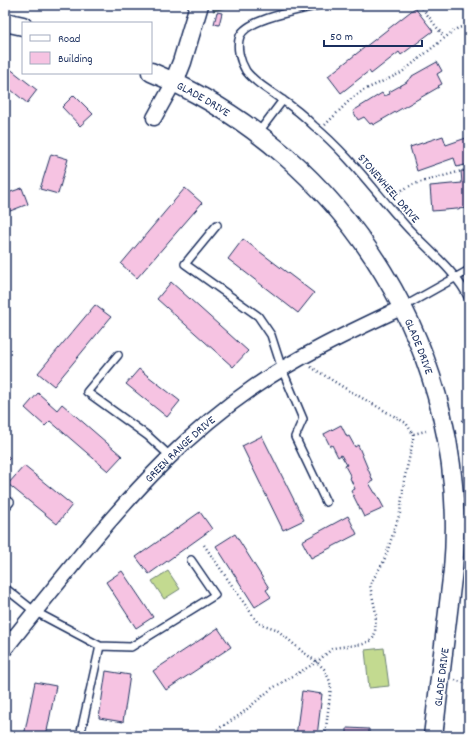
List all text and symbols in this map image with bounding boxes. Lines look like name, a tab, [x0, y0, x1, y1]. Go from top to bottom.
legend	[22, 22, 152, 74]
scale bar	[324, 22, 422, 48]
text: 50 m	[330, 29, 353, 46]
text: Road	[58, 31, 80, 48]
text: Building	[58, 51, 93, 68]
street label: GLADE DRIVE	[173, 78, 233, 122]
street label: STONEWHEEL DRIVE	[353, 151, 423, 228]
street label: GLADE DRIVE	[399, 316, 437, 377]
street label: GREEN RANGE DRIVE	[142, 412, 220, 487]
street label: GLADE DRIVE	[430, 646, 455, 707]

